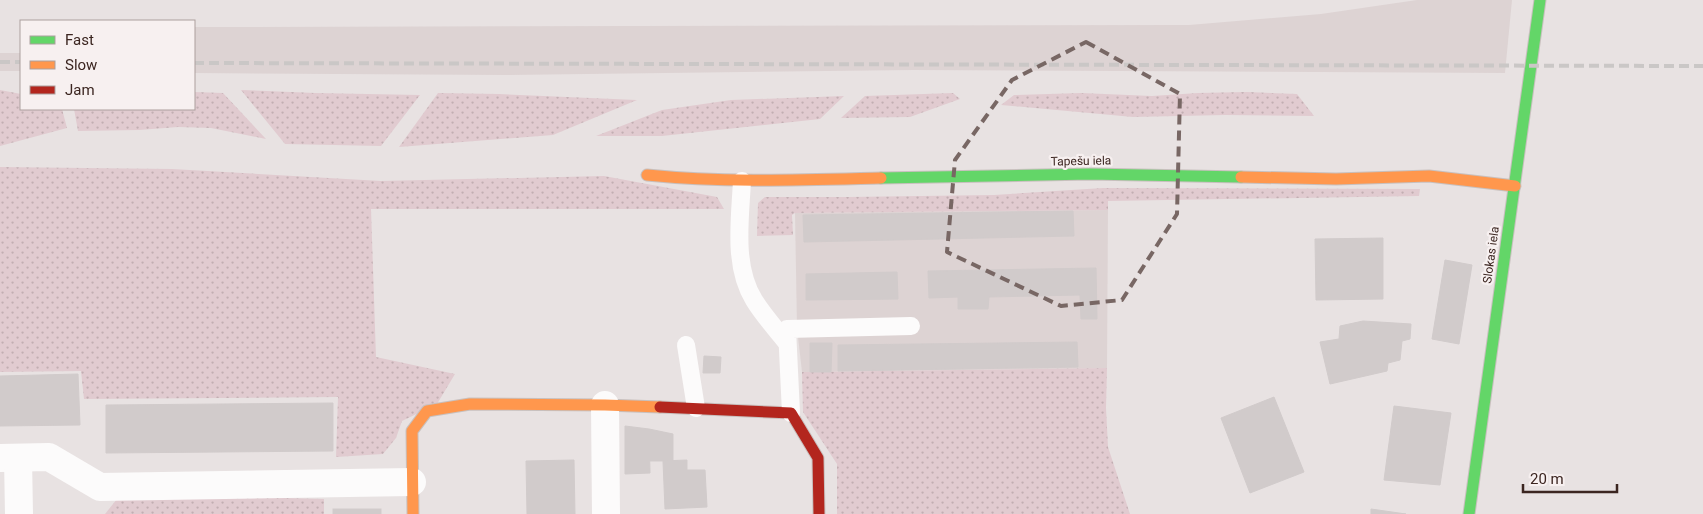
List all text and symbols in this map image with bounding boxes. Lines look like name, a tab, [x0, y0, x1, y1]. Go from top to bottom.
legend	[20, 20, 195, 110]
text: Fast	[65, 31, 94, 49]
text: Slow	[65, 56, 97, 74]
text: Jam	[65, 81, 95, 99]
street label: Tapešu iela	[1051, 153, 1111, 169]
street label: Slokas iela	[1480, 226, 1502, 284]
scale bar	[1523, 462, 1617, 494]
text: 20 m	[1530, 470, 1564, 488]

